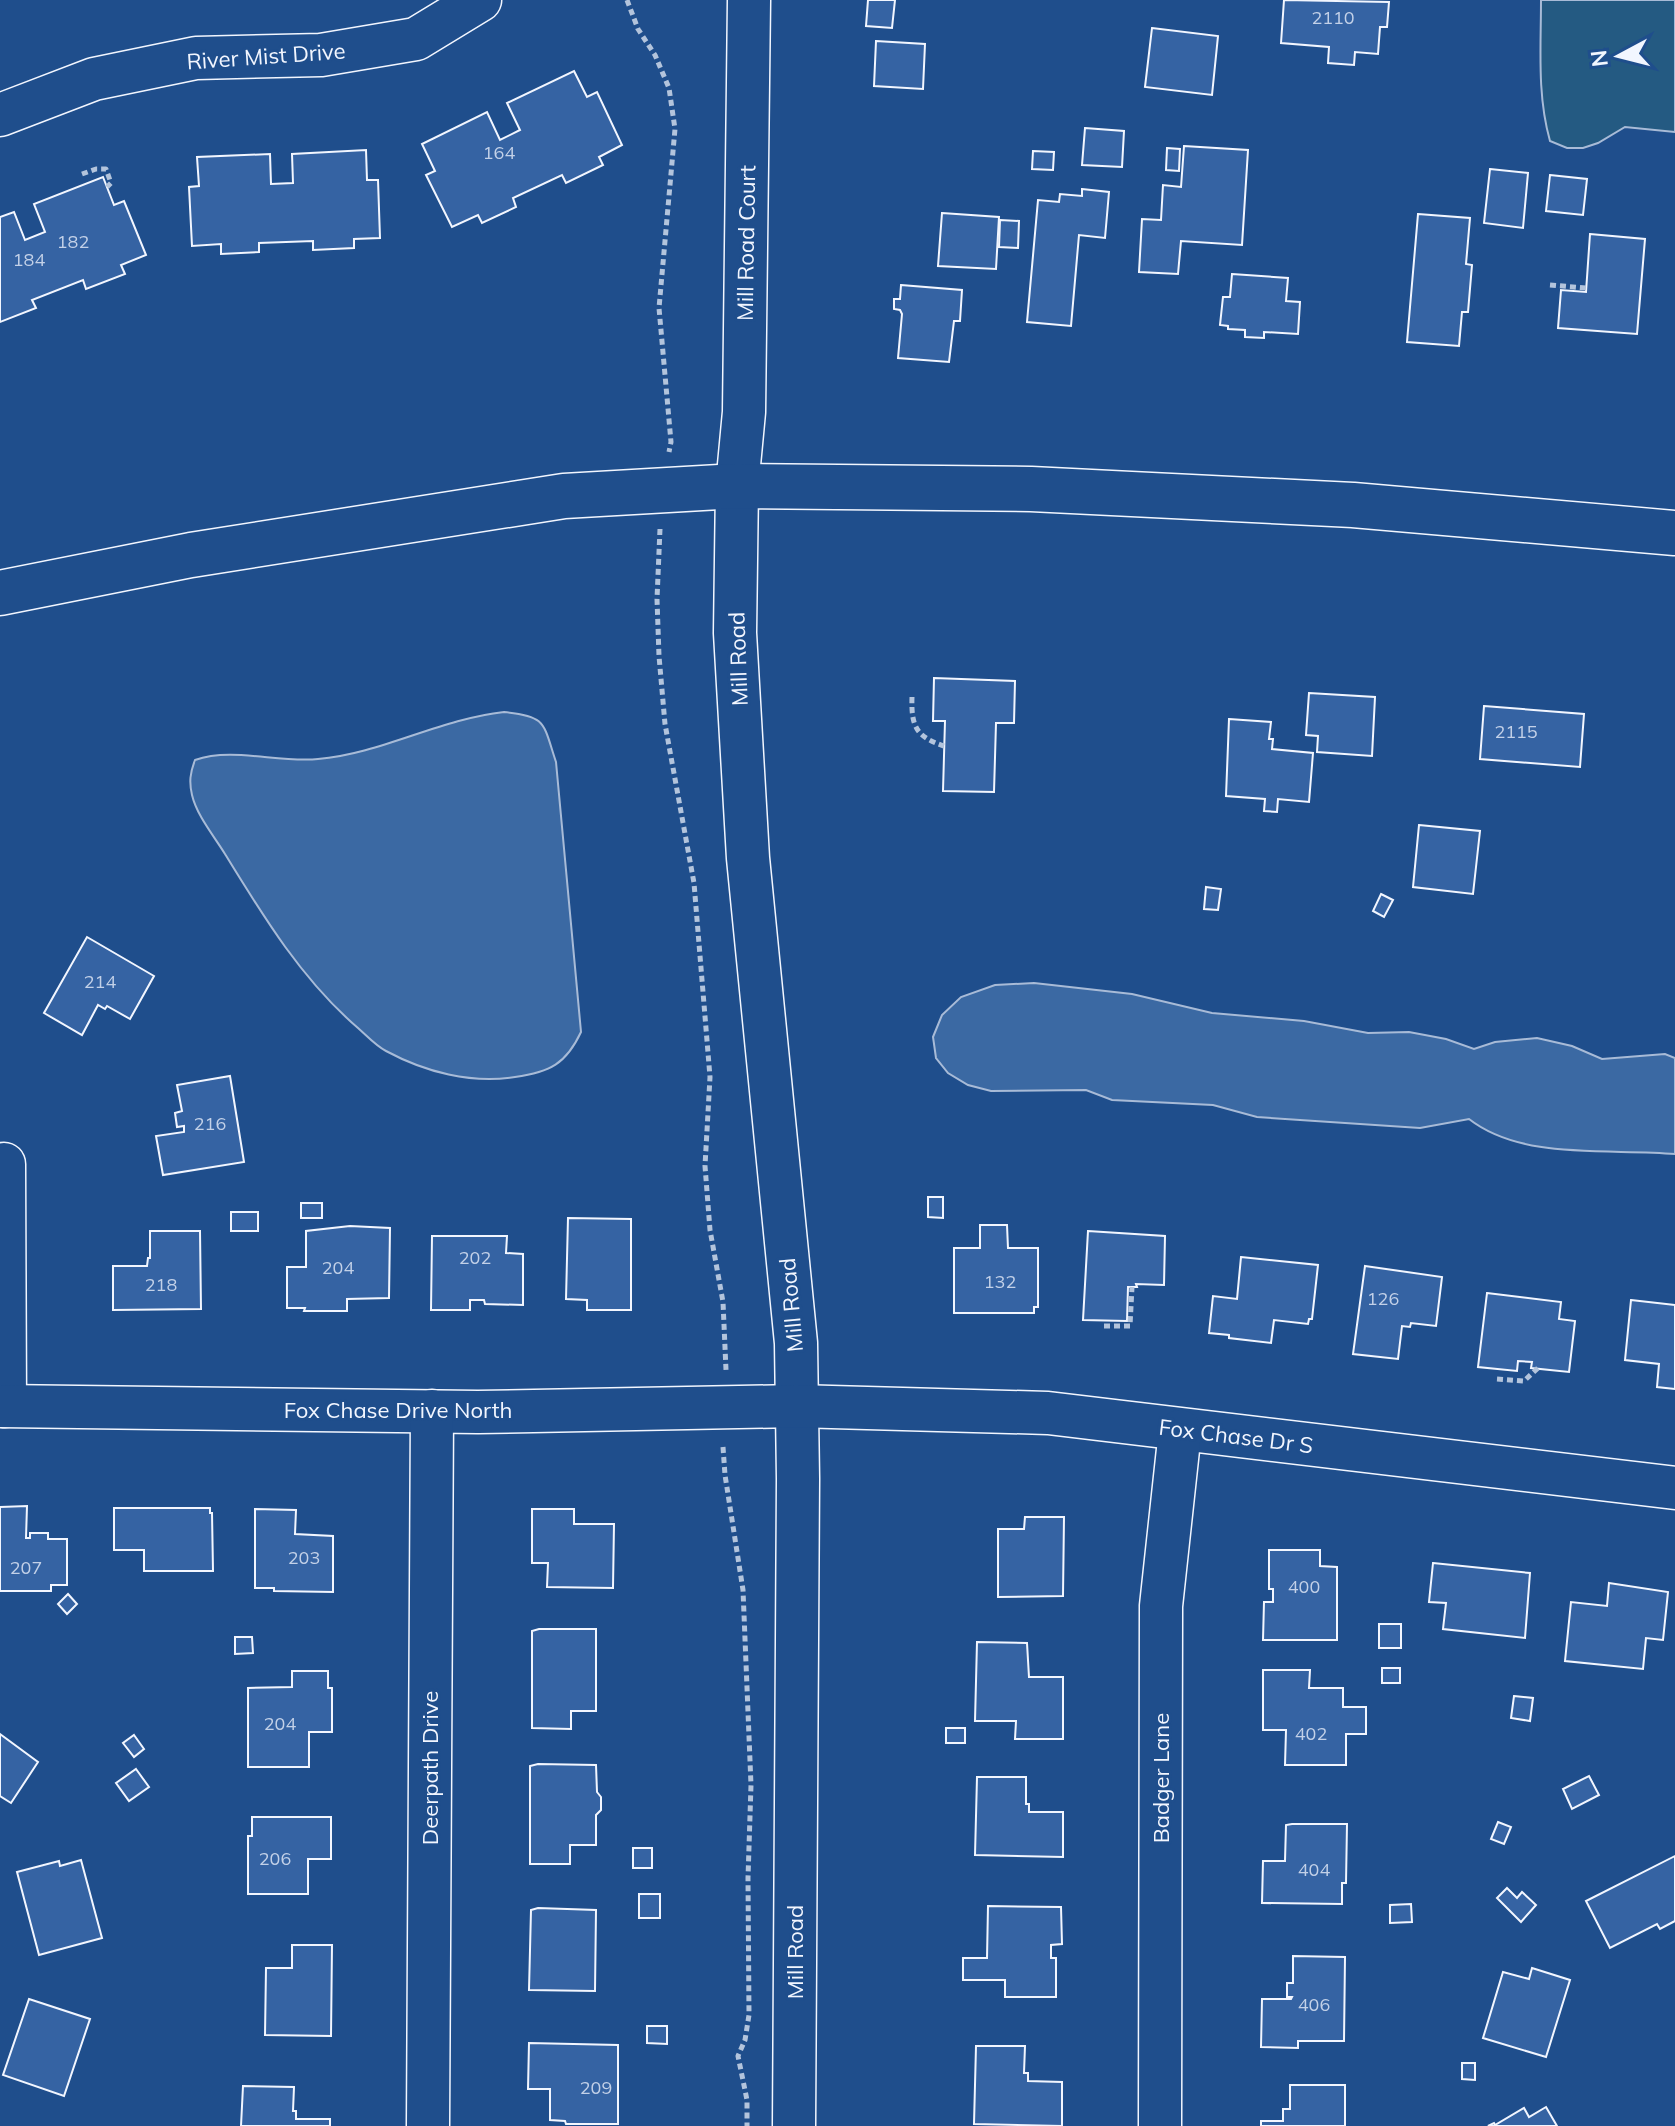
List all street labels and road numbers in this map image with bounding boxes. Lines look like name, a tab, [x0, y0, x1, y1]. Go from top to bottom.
street label: River Mist Drive	[186, 36, 346, 76]
street label: Mill Road Court	[731, 165, 761, 321]
street label: Mill Road	[722, 611, 754, 707]
street label: Mill Road	[773, 1257, 809, 1353]
street label: Fox Chase Drive North	[284, 1396, 512, 1424]
street label: Fox Chase Dr S	[1157, 1413, 1315, 1459]
street label: Deerpath Drive	[416, 1691, 444, 1845]
street label: Badger Lane	[1147, 1713, 1175, 1843]
street label: Mill Road	[781, 1905, 809, 1999]

